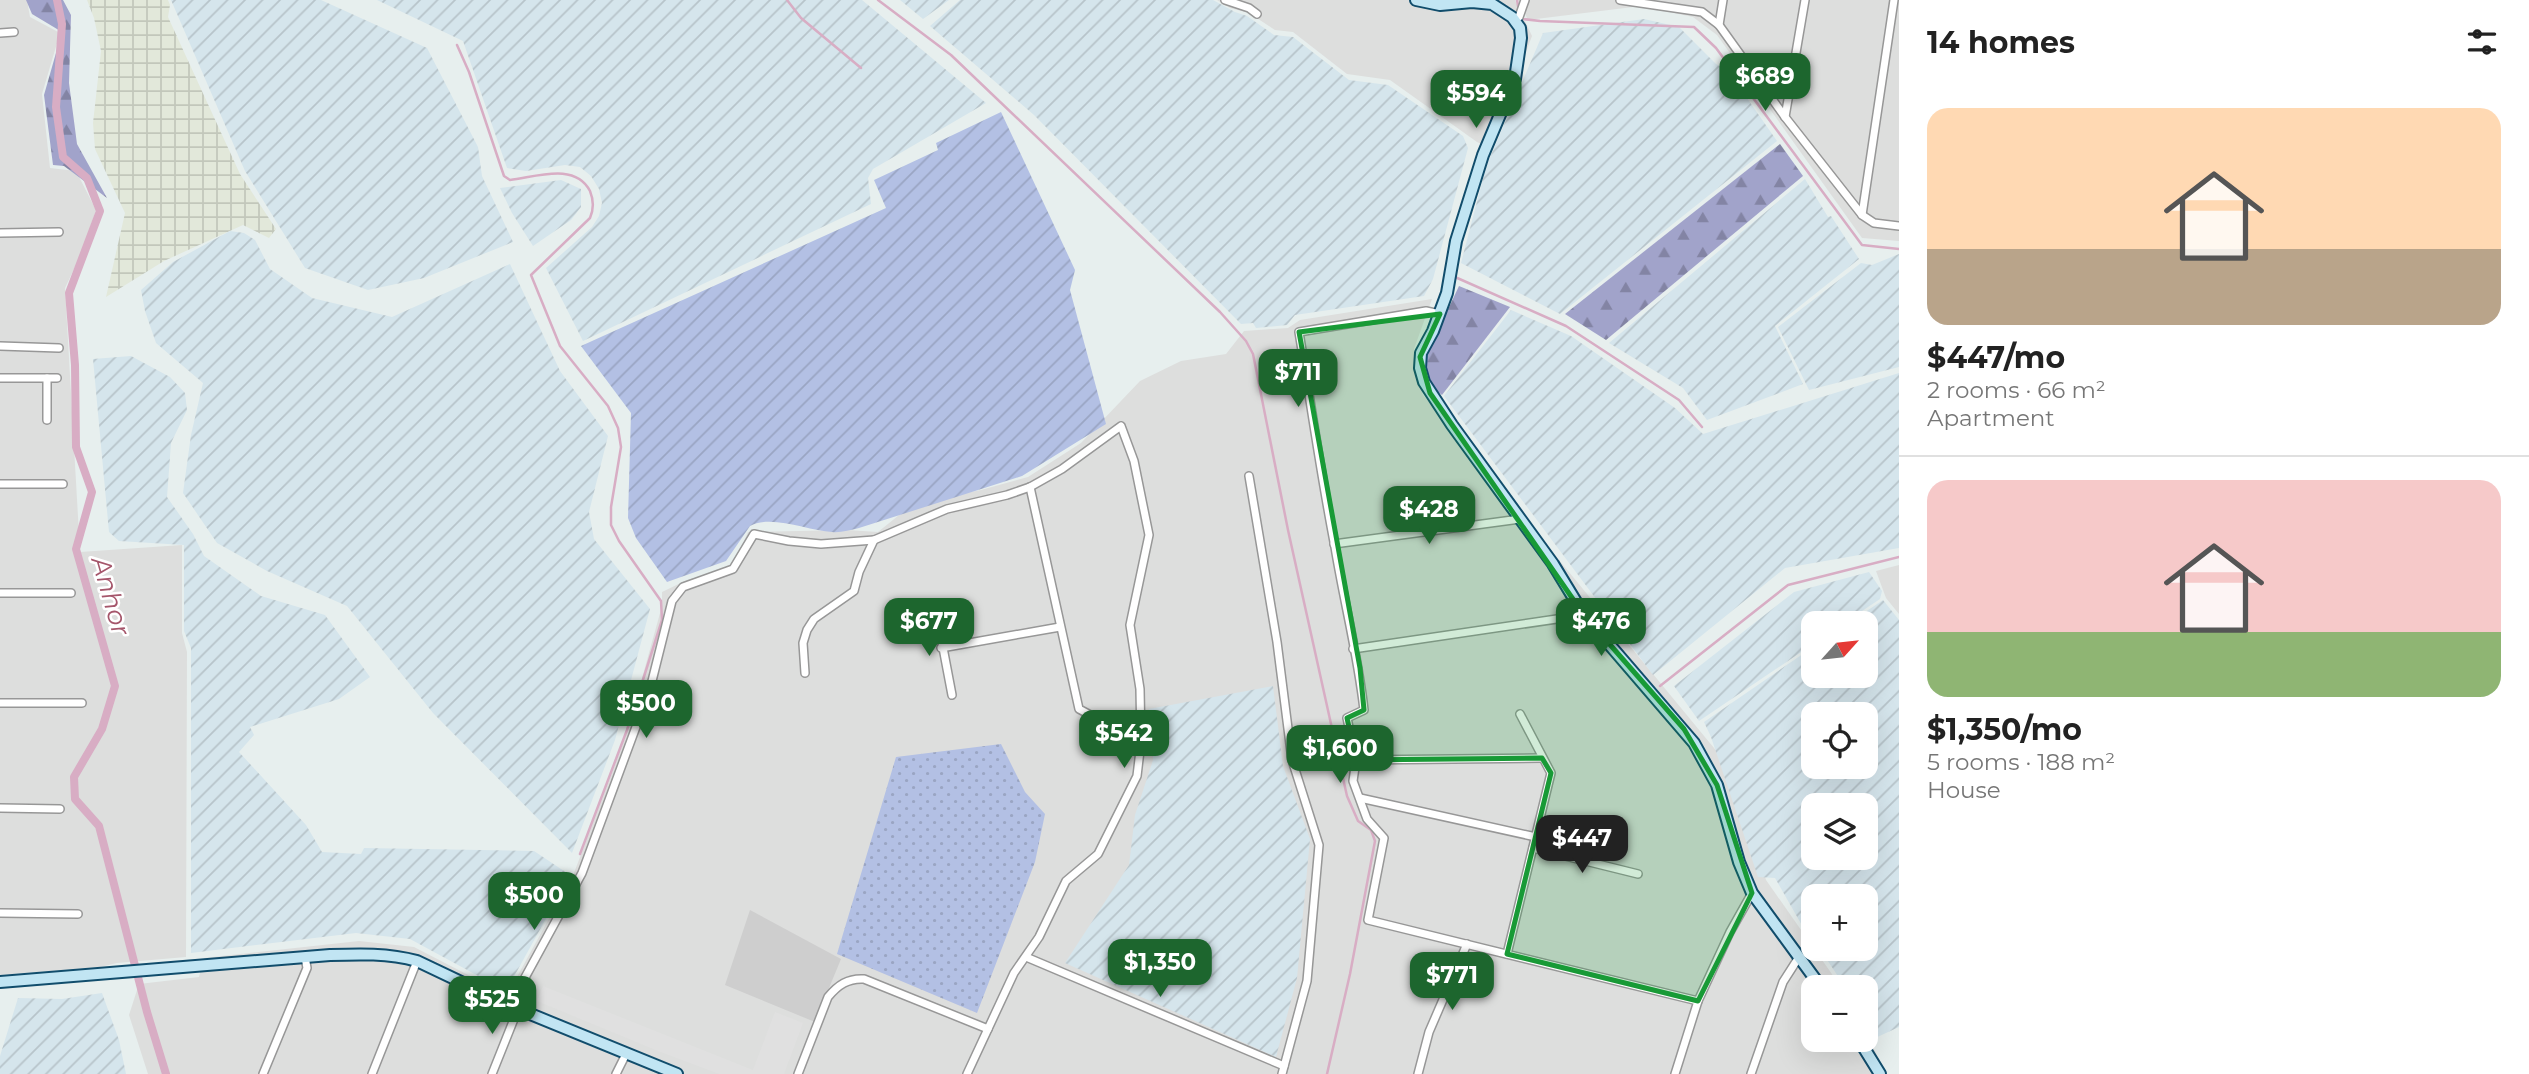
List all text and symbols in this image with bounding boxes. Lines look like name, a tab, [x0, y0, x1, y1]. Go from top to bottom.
icon: filters	[2463, 23, 2501, 61]
text: 14 homes	[1927, 24, 2075, 61]
pin: $689	[1724, 54, 1806, 113]
text: $689	[1735, 62, 1795, 90]
pin: $594	[1435, 71, 1517, 130]
text: $594	[1447, 79, 1505, 107]
icon: home	[2151, 153, 2277, 279]
text: $447/mo	[1927, 339, 2065, 376]
pin: $711	[1257, 350, 1339, 409]
text: $711	[1275, 358, 1321, 386]
text: 2 rooms · 66 m²	[1927, 376, 2106, 404]
text: Apartment	[1927, 404, 2055, 432]
pin: $428	[1388, 486, 1470, 546]
text: $428	[1399, 495, 1459, 523]
icon: home	[2151, 525, 2277, 651]
water label: Anhor	[84, 551, 138, 640]
pin: $677	[888, 598, 970, 658]
pin: $476	[1560, 598, 1642, 658]
text: $677	[900, 607, 958, 635]
text: $476	[1572, 607, 1630, 635]
north arrow	[1801, 611, 1878, 688]
map controls	[1801, 611, 1878, 1052]
pin: $500	[605, 680, 687, 740]
text: $500	[616, 689, 676, 717]
button: locate	[1801, 702, 1878, 779]
pin: $542	[1083, 710, 1165, 770]
text: $1,350/mo	[1927, 711, 2082, 748]
text: $542	[1095, 719, 1153, 747]
pin: $1,600	[1283, 726, 1397, 785]
text: $1,600	[1302, 734, 1378, 762]
text: 5 rooms · 188 m²	[1927, 748, 2115, 776]
text: House	[1927, 776, 2001, 804]
button: layers	[1801, 793, 1878, 870]
pin: $447	[1541, 816, 1623, 875]
text: $447	[1552, 824, 1612, 852]
pin: $500	[493, 872, 575, 932]
text: $500	[504, 881, 564, 909]
button: +	[1801, 884, 1878, 961]
pin: $1,350	[1103, 940, 1217, 999]
text: $1,350	[1124, 948, 1196, 976]
pin: $771	[1411, 953, 1493, 1012]
text: $771	[1426, 961, 1478, 989]
button: −	[1801, 975, 1878, 1052]
pin: $525	[451, 976, 533, 1036]
text: $525	[464, 985, 520, 1013]

